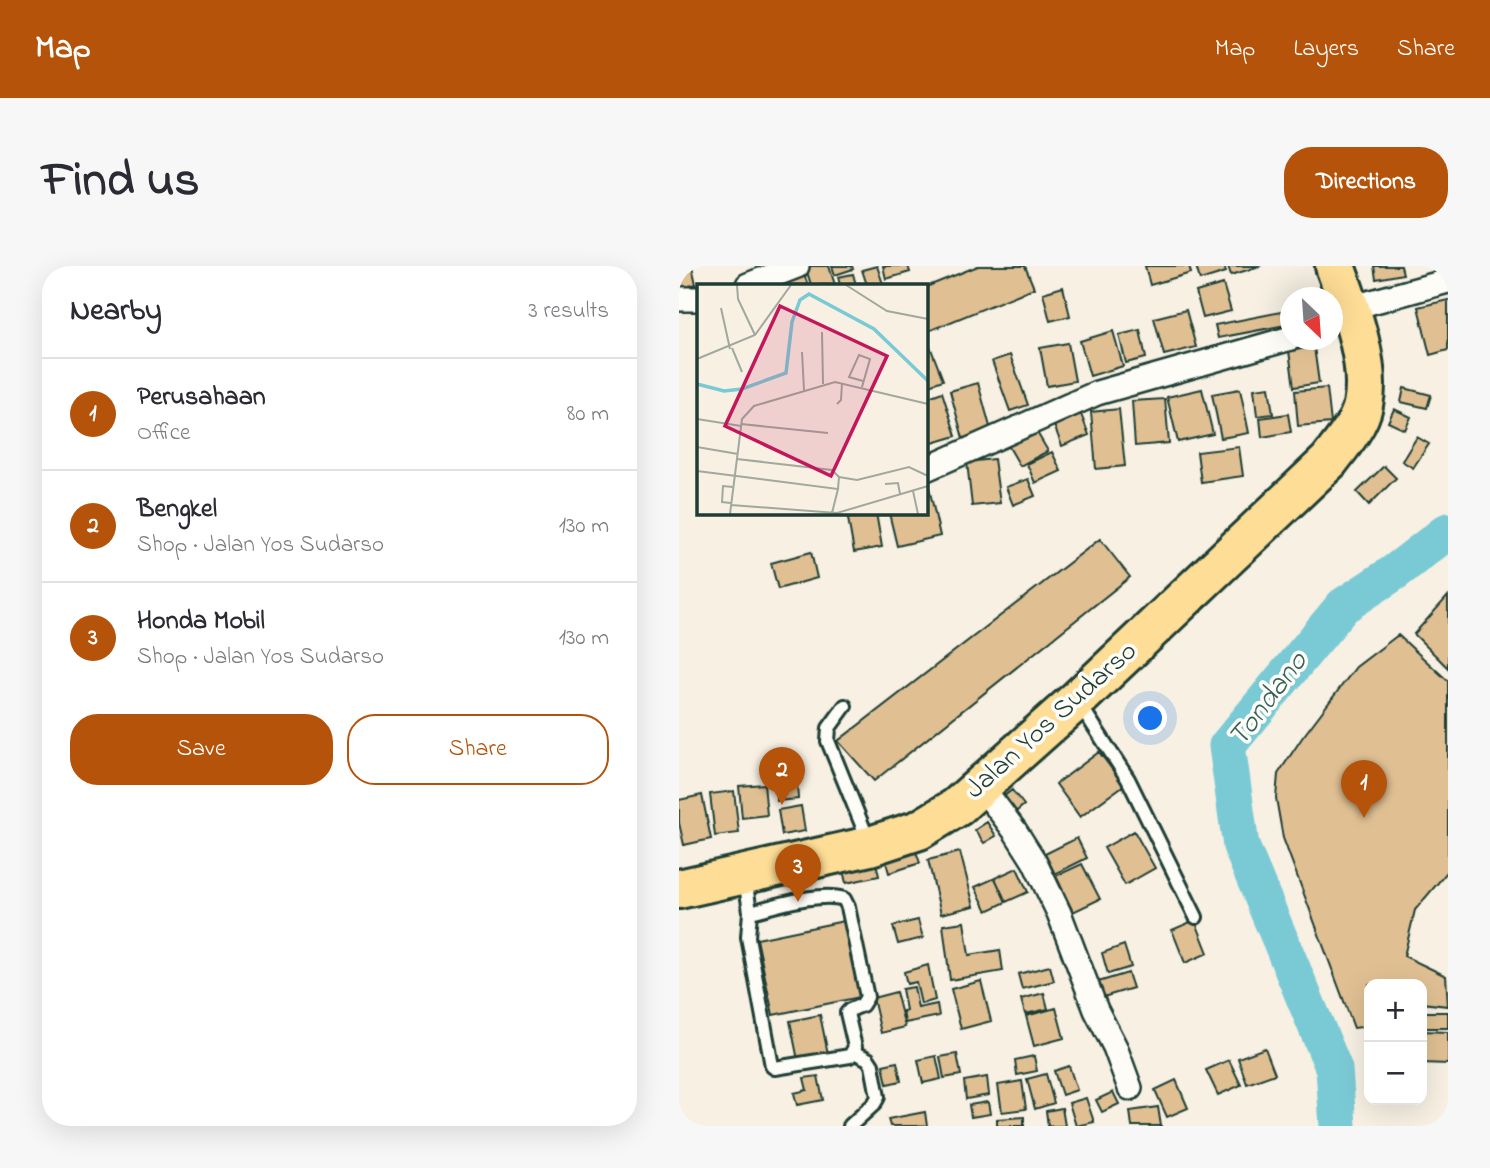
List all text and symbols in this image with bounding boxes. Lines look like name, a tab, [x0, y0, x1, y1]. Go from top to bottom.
text: Map	[35, 25, 91, 73]
text: Map	[1215, 32, 1255, 67]
text: Layers	[1293, 32, 1359, 67]
text: Share	[1397, 32, 1455, 67]
text: Find us	[42, 146, 199, 218]
button: Directions	[1284, 147, 1448, 218]
inset map	[697, 284, 927, 514]
north arrow	[1280, 287, 1343, 350]
text: Nearby	[70, 290, 162, 334]
text: 3 results	[528, 295, 609, 328]
text: Perusahaan	[137, 379, 266, 417]
text: 1	[89, 398, 97, 431]
text: 80 m	[567, 398, 609, 431]
text: Office	[137, 417, 190, 450]
text: Bengkel	[137, 491, 217, 529]
text: 2	[87, 510, 99, 543]
text: 130 m	[559, 510, 609, 543]
text: Shop · Jalan Yos Sudarso	[137, 529, 384, 562]
text: Honda Mobil	[137, 603, 265, 641]
text: 3	[88, 622, 98, 655]
text: 130 m	[559, 622, 609, 655]
street label: Jalan Yos Sudarso	[957, 632, 1147, 810]
text: Shop · Jalan Yos Sudarso	[137, 641, 384, 674]
water label: Tondano	[1218, 642, 1320, 757]
your location	[1133, 701, 1167, 735]
button: Save	[70, 714, 333, 785]
button: Share	[347, 714, 609, 785]
pin: 2	[759, 747, 805, 805]
pin: 1	[1341, 760, 1387, 818]
pin: 3	[775, 844, 821, 902]
map controls	[1364, 979, 1427, 1105]
button: +	[1364, 979, 1427, 1042]
button: −	[1364, 1042, 1427, 1105]

